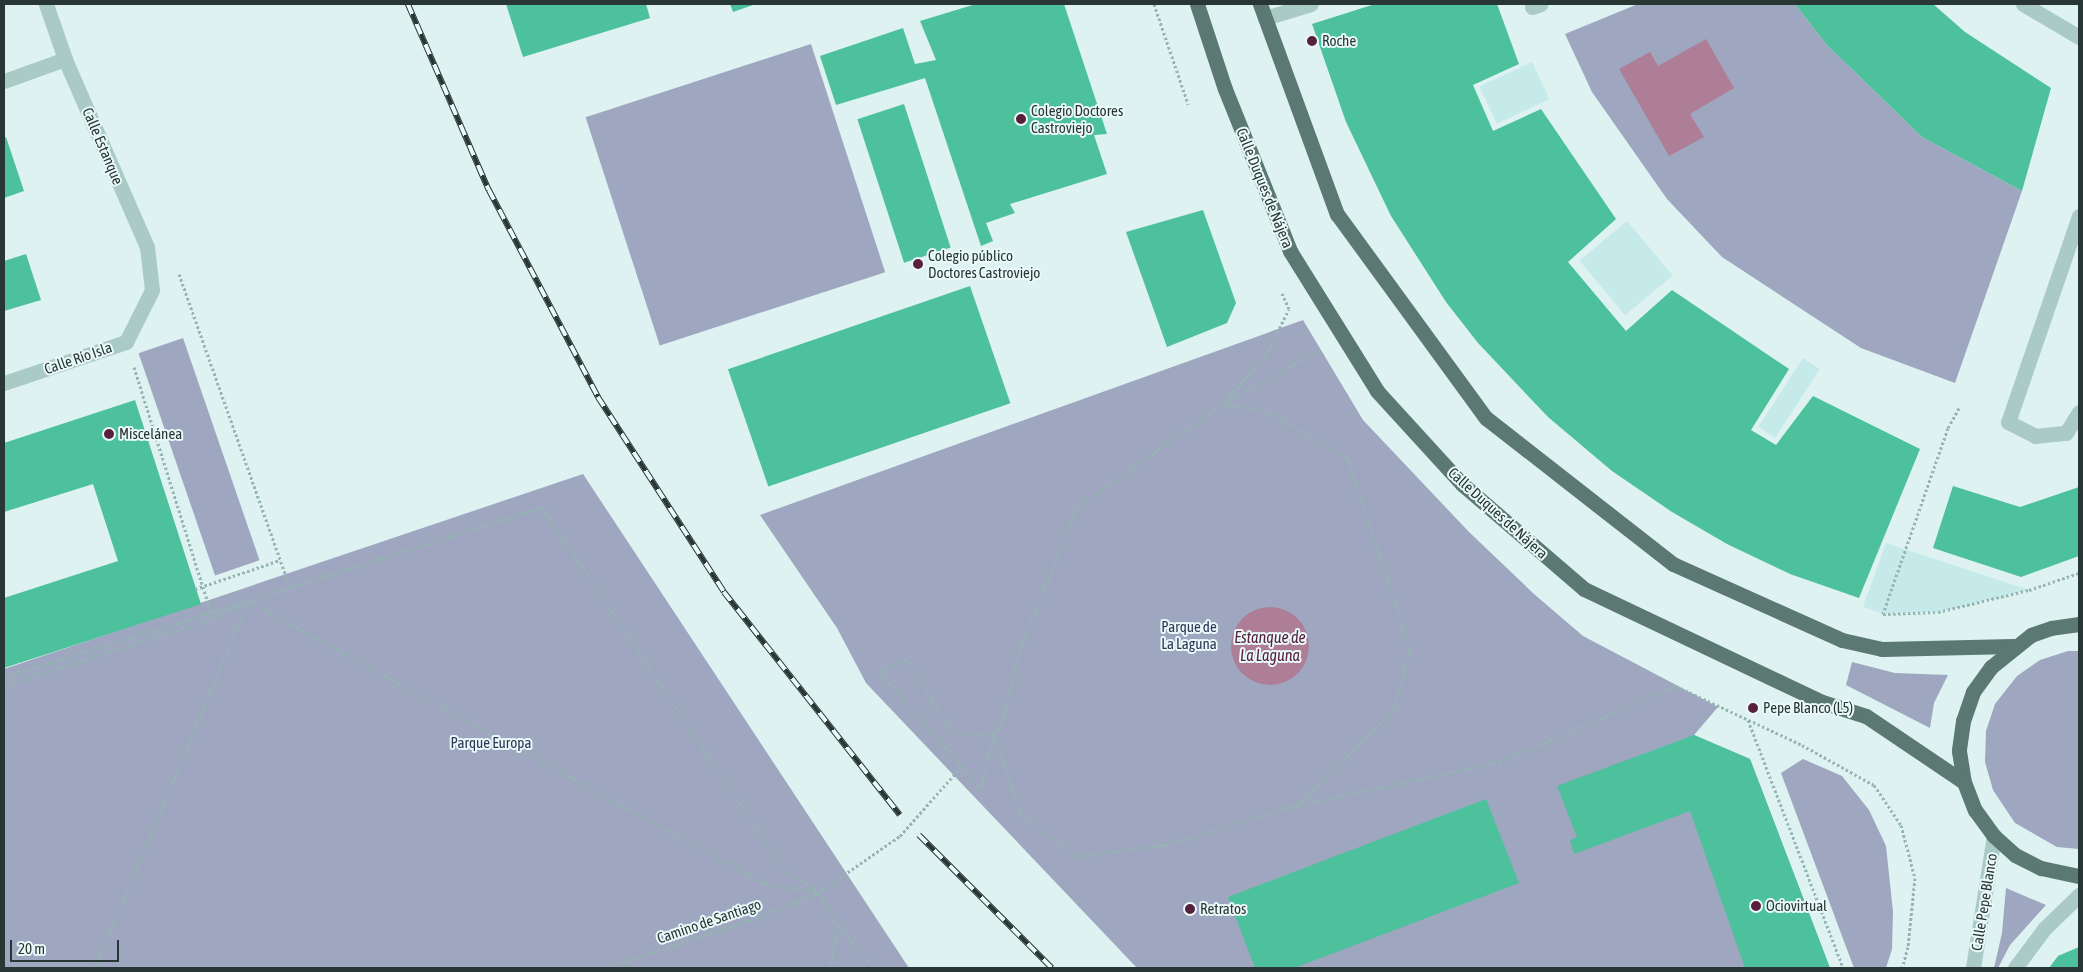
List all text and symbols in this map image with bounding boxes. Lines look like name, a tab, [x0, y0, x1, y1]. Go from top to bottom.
place label: Roche	[1322, 32, 1356, 50]
marker: Roche	[1306, 35, 1318, 47]
place label: Colegio Doctores Castroviejo	[1031, 101, 1123, 136]
street label: Calle Estanque	[79, 105, 127, 187]
marker: Colegio Doctores Castroviejo	[1015, 113, 1027, 125]
street label: Calle Duques de Nájera	[1233, 125, 1297, 251]
place label: Colegio público Doctores Castroviejo	[928, 246, 1040, 281]
marker: Colegio público Doctores Castroviejo	[912, 258, 924, 270]
street label: Calle Río Isla	[42, 338, 114, 378]
place label: Miscelánea	[119, 425, 182, 443]
marker: Miscelánea	[103, 428, 115, 440]
street label: Calle Duques de Nájera	[1445, 464, 1551, 562]
park label: Parque de La Laguna	[1161, 617, 1217, 652]
water label: Estanque de La Laguna	[1234, 627, 1306, 665]
place label: Pepe Blanco (L5)	[1763, 699, 1853, 717]
marker: Pepe Blanco (L5)	[1747, 702, 1759, 714]
park label: Parque Europa	[451, 734, 531, 752]
street label: Calle Pepe Blanco	[1967, 852, 2001, 952]
street label: Camino de Santiago	[655, 895, 763, 947]
place label: Ociovirtual	[1766, 897, 1827, 915]
place label: Retratos	[1200, 900, 1246, 918]
marker: Ociovirtual	[1750, 900, 1762, 912]
marker: Retratos	[1184, 903, 1196, 915]
scale bar	[12, 930, 121, 962]
text: 20 m	[18, 940, 45, 957]

